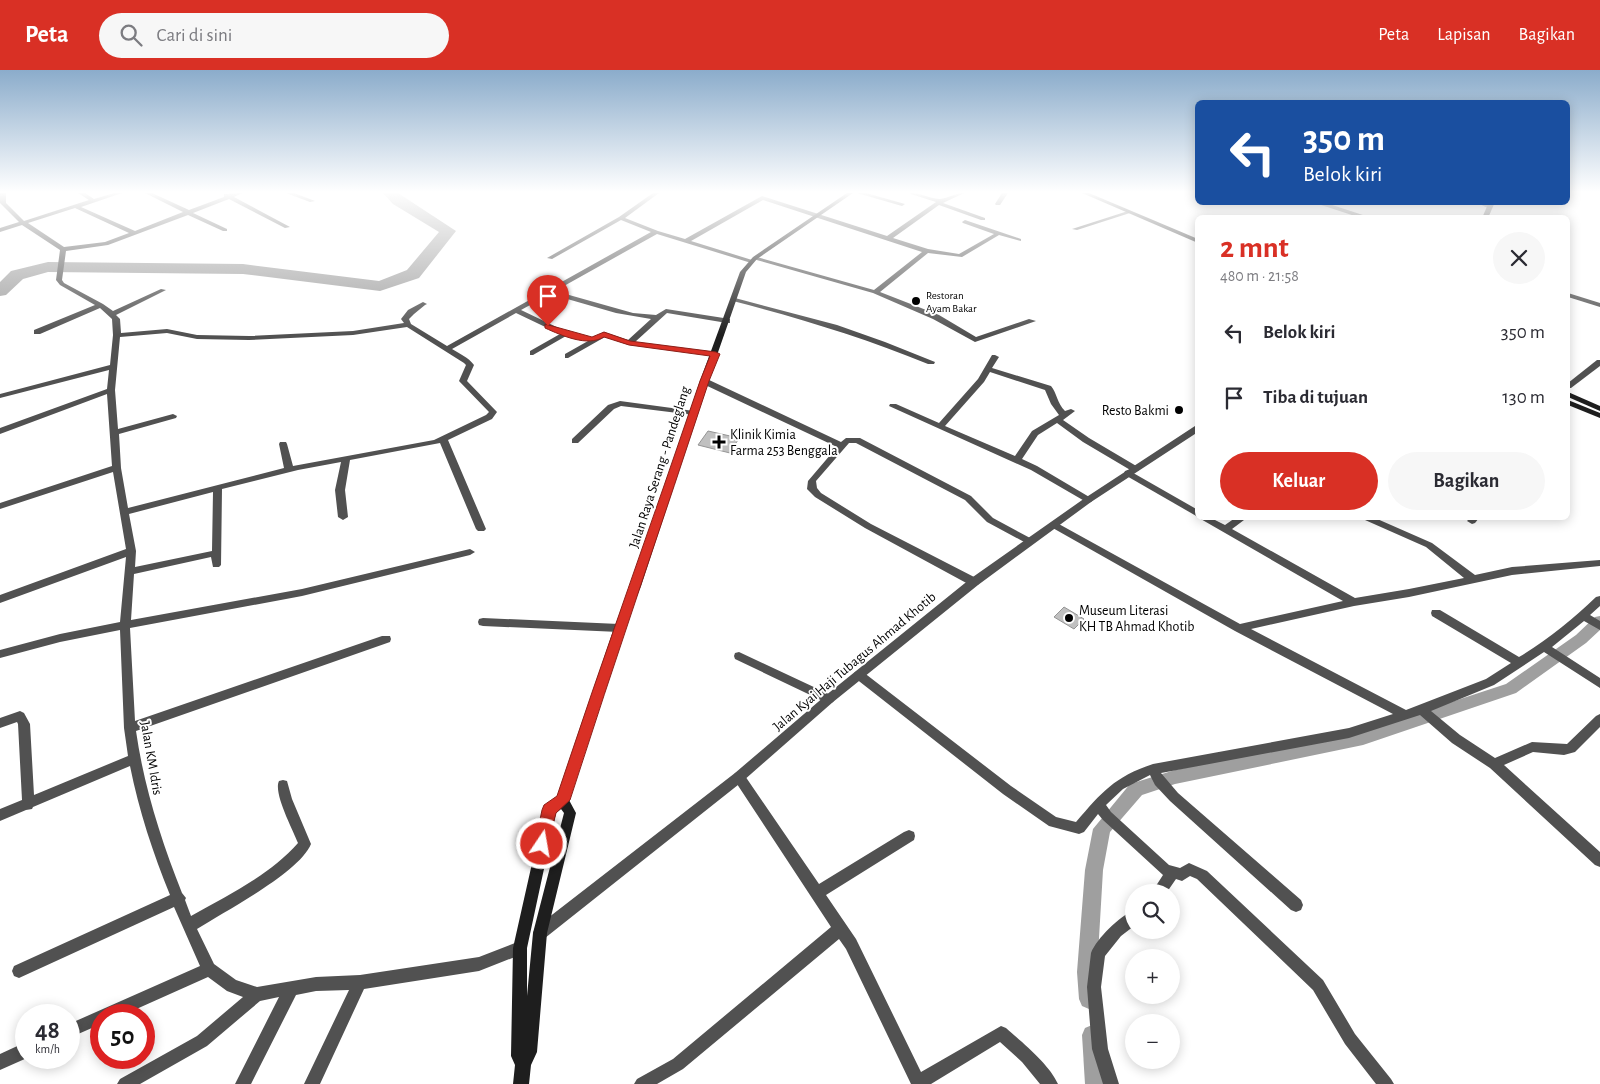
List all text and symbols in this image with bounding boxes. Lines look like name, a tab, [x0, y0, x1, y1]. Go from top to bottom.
search box	[99, 13, 449, 58]
icon: search	[117, 21, 145, 49]
text: Peta	[25, 23, 69, 47]
text: Cari di sini	[157, 26, 232, 45]
text: Peta	[1378, 26, 1409, 44]
text: Lapisan	[1437, 26, 1491, 44]
text: Bagikan	[1519, 26, 1575, 44]
icon: left	[1220, 120, 1285, 185]
text: 350 m	[1303, 122, 1385, 157]
text: Belok kiri	[1303, 163, 1382, 185]
button: close	[1493, 232, 1545, 284]
text: 2 mnt	[1220, 233, 1289, 263]
text: 480 m · 21:58	[1220, 268, 1299, 284]
pin	[527, 275, 569, 326]
icon: arrive	[534, 282, 562, 310]
place label: Restoran Ayam Bakar	[926, 290, 977, 314]
marker: Restoran Ayam Bakar	[910, 295, 922, 307]
icon: left	[1220, 319, 1248, 347]
text: Belok kiri	[1263, 323, 1335, 342]
text: 350 m	[1501, 323, 1545, 342]
street label: Jalan Raya Serang - Pandeglang	[627, 384, 693, 550]
icon: arrive	[1220, 384, 1248, 412]
text: Tiba di tujuan	[1263, 388, 1368, 407]
text: 130 m	[1502, 388, 1545, 407]
place label: Resto Bakmi	[1102, 404, 1169, 418]
marker: Resto Bakmi	[1173, 404, 1185, 416]
place label: Klinik Kimia Farma 253 Benggala	[730, 428, 838, 458]
marker: Klinik Kimia Farma 253 Benggala	[712, 435, 726, 449]
button: Keluar	[1220, 452, 1378, 510]
button: Bagikan	[1388, 452, 1545, 510]
street label: Jalan Kyai Haji Tubagus Ahmad Khotib	[771, 590, 939, 734]
place label: Museum Literasi KH TB Ahmad Khotib	[1079, 604, 1195, 634]
marker: Museum Literasi KH TB Ahmad Khotib	[1063, 612, 1075, 624]
street label: Jalan KM Idris	[138, 720, 164, 796]
position arrow	[515, 817, 567, 869]
map controls	[1125, 884, 1180, 1069]
button: search	[1125, 884, 1180, 939]
button: +	[1125, 949, 1180, 1004]
speed limit sign: 50	[90, 1004, 155, 1069]
button: −	[1125, 1014, 1180, 1069]
text: 48	[35, 1018, 60, 1043]
text: km/h	[35, 1043, 60, 1055]

